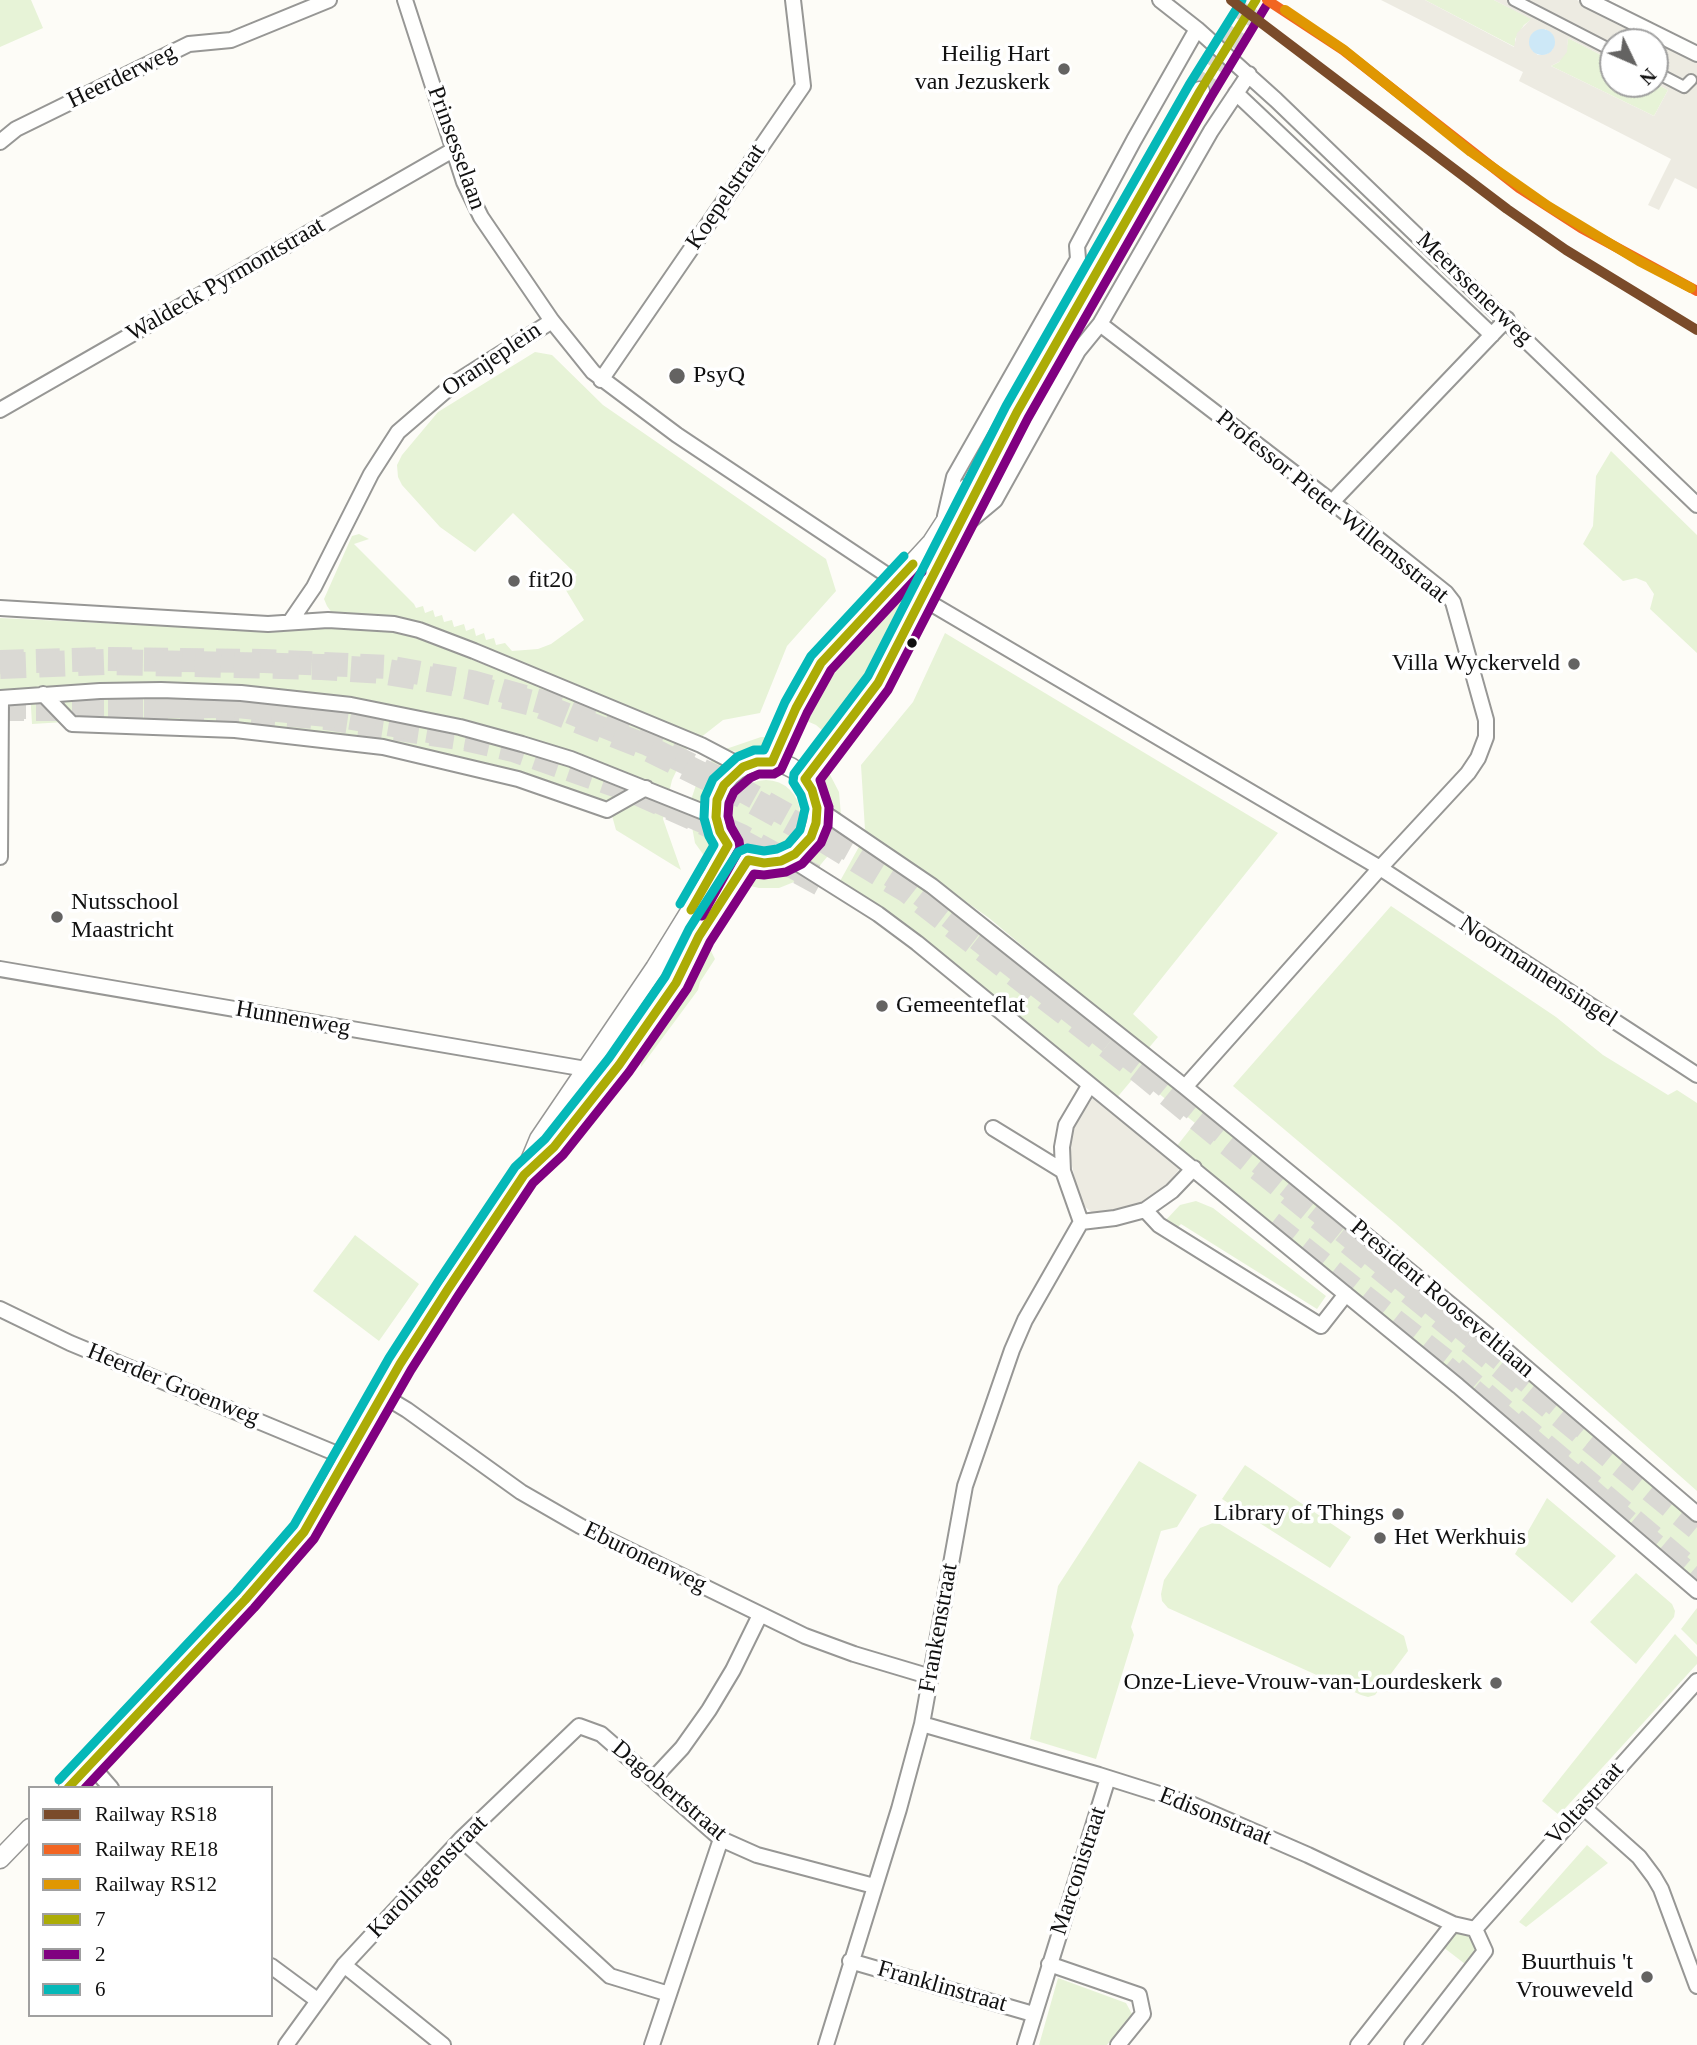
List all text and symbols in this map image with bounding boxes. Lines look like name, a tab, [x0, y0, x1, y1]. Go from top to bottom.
north arrow	[1599, 28, 1669, 98]
street label: Heerderweg	[63, 38, 181, 116]
place label: Heilig Hart van Jezuskerk	[915, 41, 1050, 97]
marker: Heilig Hart van Jezuskerk	[1056, 61, 1072, 77]
text: N	[1636, 64, 1660, 89]
street label: Prinsesselaan	[420, 82, 492, 214]
street label: Koepelstraat	[680, 139, 772, 255]
street label: Waldeck Pyrmontstraat	[122, 212, 330, 348]
street label: Meerssenerweg	[1410, 226, 1538, 352]
street label: Oranjeplein	[437, 316, 547, 404]
place label: PsyQ	[693, 362, 745, 390]
marker: PsyQ	[667, 366, 687, 386]
street label: Professor Pieter Willemsstraat	[1210, 404, 1454, 610]
place label: fit20	[528, 567, 573, 595]
marker: fit20	[506, 573, 522, 589]
unlabelled marker	[905, 636, 919, 650]
place label: Villa Wyckerveld	[1392, 650, 1560, 678]
marker: Villa Wyckerveld	[1566, 656, 1582, 672]
place label: Nutsschool Maastricht	[71, 889, 179, 945]
marker: Nutsschool Maastricht	[49, 909, 65, 925]
street label: Noormannensingel	[1454, 910, 1622, 1034]
place label: Gemeenteflat	[896, 992, 1025, 1020]
street label: Hunnenweg	[233, 995, 353, 1043]
marker: Gemeenteflat	[874, 998, 890, 1014]
street label: President Rooseveltlaan	[1344, 1214, 1540, 1384]
street label: Heerder Groenweg	[83, 1337, 263, 1433]
place label: Library of Things	[1213, 1500, 1384, 1528]
marker: Library of Things	[1390, 1506, 1406, 1522]
street label: Eburonenweg	[579, 1516, 711, 1600]
place label: Het Werkhuis	[1394, 1524, 1526, 1552]
marker: Het Werkhuis	[1372, 1530, 1388, 1546]
street label: Frankenstraat	[913, 1561, 965, 1695]
place label: Onze-Lieve-Vrouw-van-Lourdeskerk	[1124, 1669, 1482, 1697]
marker: Onze-Lieve-Vrouw-van-Lourdeskerk	[1488, 1675, 1504, 1691]
street label: Dagobertstraat	[606, 1735, 732, 1847]
street label: Voltastraat	[1540, 1756, 1630, 1852]
street label: Edisonstraat	[1155, 1781, 1275, 1853]
legend	[28, 1786, 273, 2017]
text: Railway RS18	[95, 1802, 217, 1826]
street label: Marconistraat	[1045, 1803, 1113, 1939]
street label: Karolingenstraat	[362, 1809, 494, 1945]
text: Railway RE18	[95, 1837, 218, 1861]
text: Railway RS12	[95, 1872, 217, 1896]
text: 7	[95, 1907, 106, 1931]
text: 2	[95, 1942, 106, 1966]
place label: Buurthuis 't Vrouweveld	[1516, 1949, 1633, 2005]
street label: Franklinstraat	[874, 1955, 1010, 2019]
marker: Buurthuis 't Vrouweveld	[1639, 1969, 1655, 1985]
text: 6	[95, 1977, 106, 2001]

